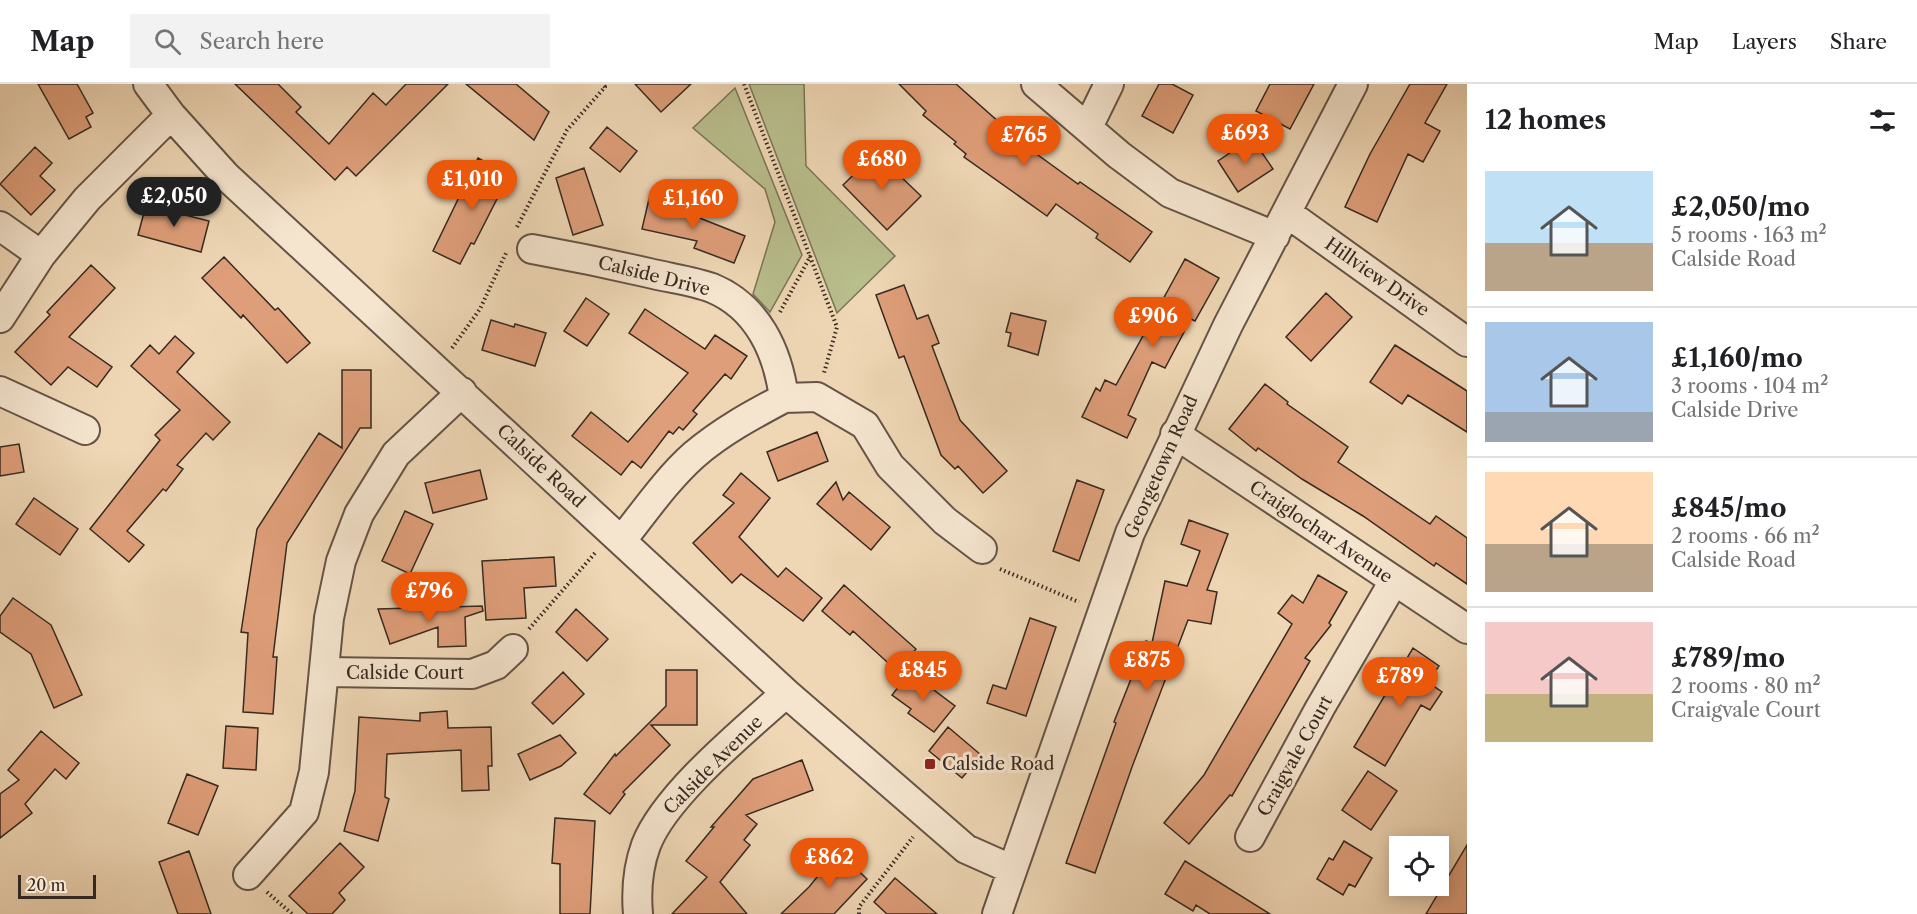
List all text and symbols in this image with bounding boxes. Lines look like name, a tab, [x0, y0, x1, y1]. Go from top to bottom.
search box	[130, 14, 550, 68]
text: Map	[30, 24, 94, 58]
icon: search	[151, 25, 184, 58]
text: Search here	[199, 28, 324, 55]
text: Map	[1654, 29, 1699, 54]
text: Layers	[1732, 29, 1797, 54]
text: Share	[1830, 29, 1887, 54]
text: 12 homes	[1485, 104, 1606, 136]
icon: filters	[1866, 104, 1899, 137]
pin: £693	[1209, 114, 1281, 165]
pin: £765	[988, 116, 1060, 167]
text: £693	[1221, 121, 1269, 145]
text: £765	[1001, 123, 1047, 147]
pin: £680	[846, 140, 918, 191]
text: £680	[857, 147, 907, 171]
pin: £1,010	[423, 160, 521, 211]
text: £1,010	[441, 167, 503, 191]
pin: £2,050	[125, 177, 223, 228]
pin: £1,160	[644, 179, 742, 230]
text: £2,050	[140, 184, 208, 208]
text: £1,160	[662, 186, 724, 210]
text: £2,050/mo	[1671, 191, 1810, 223]
icon: home	[1533, 195, 1605, 267]
text: 5 rooms · 163 m²	[1671, 223, 1827, 247]
street label: Hillview Drive	[1321, 233, 1433, 321]
text: Calside Road	[1671, 247, 1796, 271]
street label: Calside Drive	[596, 251, 712, 301]
pin: £906	[1117, 297, 1189, 348]
text: £906	[1128, 304, 1178, 328]
text: £1,160/mo	[1671, 342, 1803, 374]
icon: home	[1533, 346, 1605, 418]
text: 3 rooms · 104 m²	[1671, 374, 1828, 398]
street label: Georgetown Road	[1119, 392, 1203, 542]
text: Calside Drive	[1671, 398, 1798, 422]
street label: Calside Road	[492, 420, 590, 512]
street label: Craiglochar Avenue	[1245, 476, 1397, 588]
text: £845/mo	[1671, 492, 1786, 524]
icon: home	[1533, 496, 1605, 568]
text: 2 rooms · 66 m²	[1671, 524, 1820, 548]
text: Calside Road	[1671, 548, 1796, 572]
pin: £796	[393, 572, 465, 623]
text: £796	[405, 579, 453, 603]
pin: £875	[1111, 641, 1183, 692]
text: £789/mo	[1671, 642, 1785, 674]
icon: home	[1533, 646, 1605, 718]
text: £875	[1123, 648, 1171, 672]
pin: £845	[887, 651, 959, 702]
pin: £789	[1364, 657, 1436, 708]
text: £845	[899, 658, 947, 682]
street label: Calside Court	[346, 662, 465, 684]
text: £789	[1376, 664, 1424, 688]
text: 2 rooms · 80 m²	[1671, 674, 1821, 698]
street label: Craigvale Court	[1253, 691, 1338, 820]
text: Craigvale Court	[1671, 698, 1821, 722]
street label: Calside Avenue	[659, 711, 767, 819]
place label: Calside Road	[942, 753, 1054, 775]
marker: Calside Road	[923, 757, 937, 771]
map controls	[1389, 836, 1449, 896]
button: locate	[1389, 836, 1449, 896]
pin: £862	[793, 838, 865, 889]
text: £862	[804, 845, 854, 869]
scale bar	[18, 872, 96, 900]
text: 20 m	[27, 875, 66, 895]

